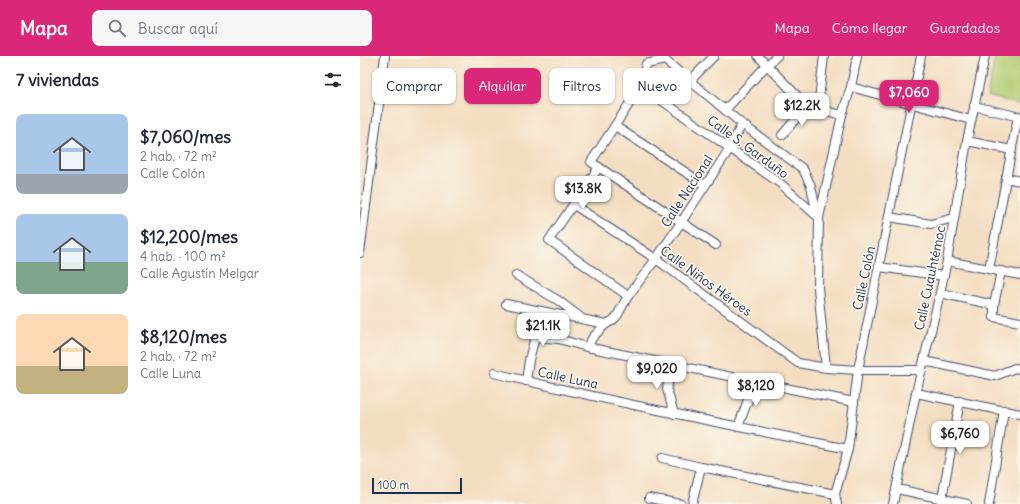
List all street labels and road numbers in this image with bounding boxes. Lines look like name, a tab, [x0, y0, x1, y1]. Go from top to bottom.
street label: Calle S. Garduño	[704, 112, 792, 182]
street label: Calle Nacional	[657, 152, 717, 230]
street label: Calle Cuauhtémoc	[911, 224, 949, 332]
street label: Calle Niños Héroes	[657, 242, 755, 320]
street label: Calle Colón	[849, 244, 879, 312]
street label: Calle Luna	[536, 363, 600, 393]

